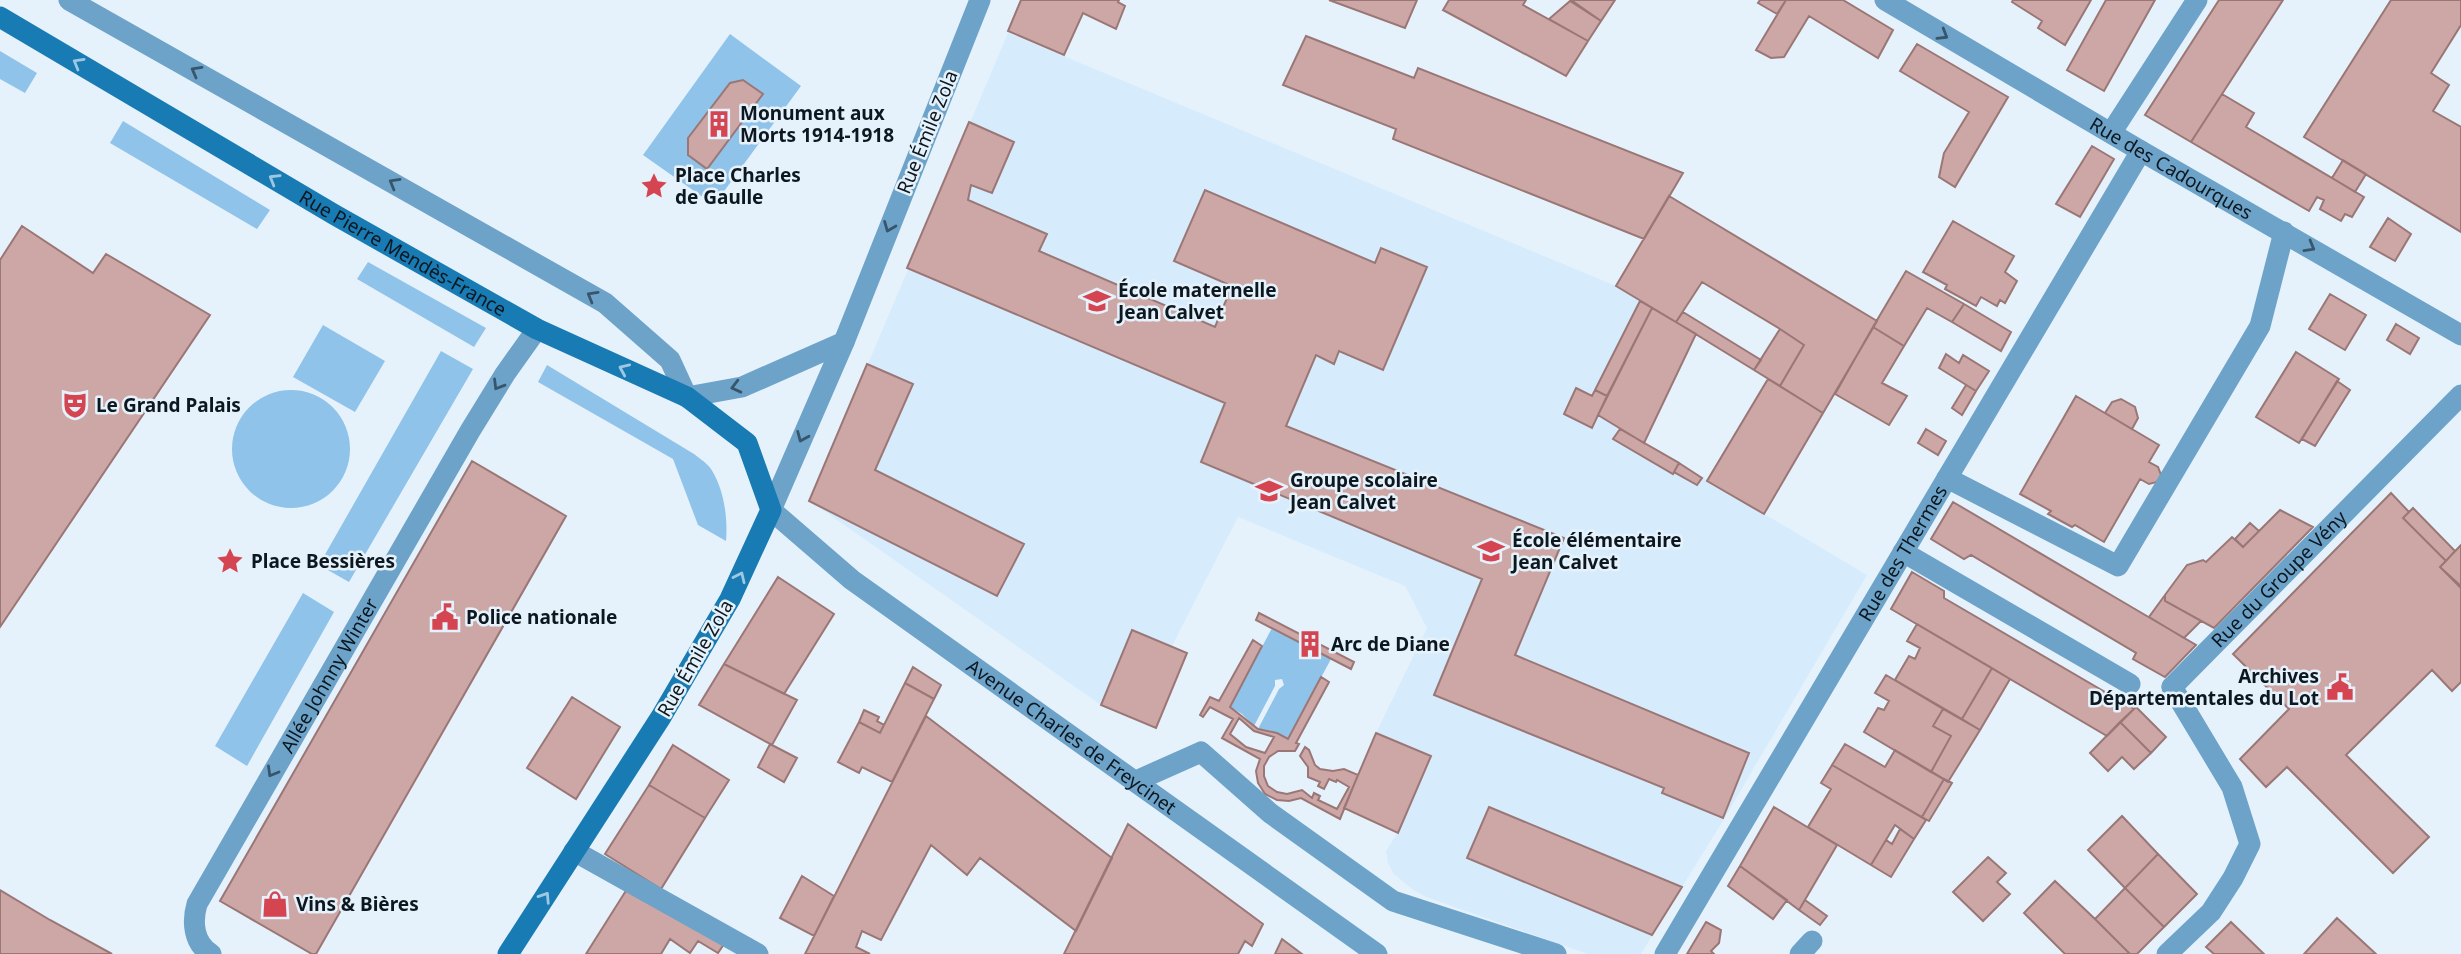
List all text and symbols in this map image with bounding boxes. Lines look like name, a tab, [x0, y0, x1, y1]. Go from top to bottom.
one-way arrow	[1936, 26, 1949, 39]
one-way arrow	[73, 58, 86, 71]
street label: Rue Émile Zola	[890, 66, 964, 198]
one-way arrow	[191, 67, 204, 80]
place label: Monument aux Morts 1914-1918	[740, 100, 894, 148]
building icon: Monument aux Morts 1914-1918	[704, 109, 734, 139]
street label: Rue des Cadourques	[2085, 111, 2257, 225]
place label: Place Charles de Gaulle	[675, 162, 801, 210]
place icon: Place Charles de Gaulle	[639, 171, 669, 201]
one-way arrow	[268, 174, 281, 187]
one-way arrow	[389, 178, 401, 191]
street label: Rue Pierre Mendès-France	[295, 184, 511, 322]
one-way arrow	[884, 220, 898, 232]
one-way arrow	[2303, 239, 2315, 252]
place label: École maternelle Jean Calvet	[1116, 277, 1277, 325]
school or university icon: École maternelle Jean Calvet	[1082, 286, 1112, 316]
one-way arrow	[587, 291, 600, 304]
one-way arrow	[619, 363, 632, 377]
one-way arrow	[493, 378, 506, 391]
one-way arrow	[730, 379, 742, 394]
theatre icon: Le Grand Palais	[60, 390, 90, 420]
place label: Le Grand Palais	[96, 392, 241, 418]
one-way arrow	[796, 430, 810, 443]
place label: Groupe scolaire Jean Calvet	[1288, 467, 1438, 515]
school or university icon: Groupe scolaire Jean Calvet	[1254, 476, 1284, 506]
street label: Rue des Thermes	[1852, 480, 1953, 626]
street label: Rue du Groupe Vény	[2205, 505, 2353, 653]
place label: École élémentaire Jean Calvet	[1510, 527, 1682, 575]
school or university icon: École élémentaire Jean Calvet	[1476, 536, 1506, 566]
place icon: Place Bessières	[215, 546, 245, 576]
place label: Place Bessières	[251, 548, 395, 574]
one-way arrow	[732, 572, 746, 585]
street label: Allée Johnny Winter	[274, 593, 384, 757]
street label: Rue Émile Zola	[651, 595, 739, 721]
public building icon: Police nationale	[430, 602, 460, 632]
place label: Police nationale	[466, 604, 617, 630]
building icon: Arc de Diane	[1295, 629, 1325, 659]
place label: Arc de Diane	[1331, 631, 1450, 657]
street label: Avenue Charles de Freycinet	[962, 653, 1182, 820]
place label: Archives Départementales du Lot	[2089, 663, 2319, 711]
public building icon: Archives Départementales du Lot	[2325, 672, 2355, 702]
one-way arrow	[267, 765, 280, 777]
shop icon: Vins & Bières	[260, 889, 290, 919]
place label: Vins & Bières	[296, 891, 419, 917]
one-way arrow	[536, 891, 549, 904]

